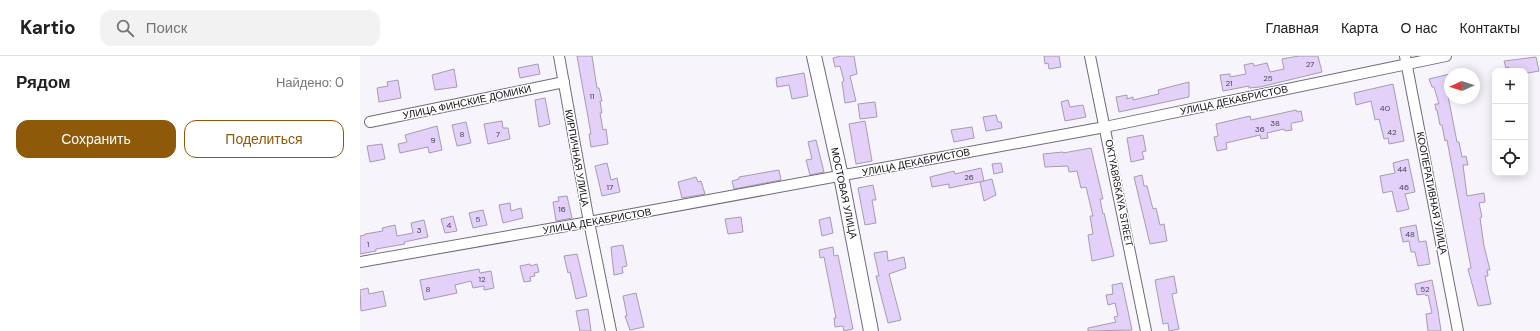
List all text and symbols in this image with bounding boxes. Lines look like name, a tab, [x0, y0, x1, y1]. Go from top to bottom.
search box	[100, 10, 380, 46]
text: Kartio	[20, 15, 76, 40]
icon: search	[114, 17, 136, 39]
text: Поиск	[146, 18, 187, 38]
text: Главная	[1266, 19, 1319, 37]
text: Карта	[1341, 19, 1378, 37]
text: О нас	[1400, 19, 1438, 37]
text: Контакты	[1460, 19, 1520, 37]
house number: 27	[1306, 59, 1314, 69]
north arrow	[1444, 68, 1480, 104]
map controls	[1492, 68, 1528, 176]
button: +	[1492, 68, 1528, 104]
text: Рядом	[16, 71, 71, 93]
house number: 25	[1263, 73, 1273, 83]
text: Найдено: 0	[276, 74, 344, 91]
house number: 21	[1225, 78, 1233, 88]
street label: УЛИЦА ФИНСКИЕ ДОМИКИ	[402, 82, 532, 122]
street label: УЛИЦА ДЕКАБРИСТОВ	[1179, 82, 1289, 118]
house number: 11	[590, 91, 595, 101]
house number: 40	[1380, 103, 1391, 113]
button: −	[1492, 104, 1528, 140]
street label: КИРПИЧНАЯ УЛИЦА	[562, 108, 592, 208]
house number: 38	[1270, 118, 1280, 128]
button: Сохранить	[16, 120, 176, 158]
button: Поделиться	[184, 120, 344, 158]
house number: 36	[1255, 124, 1265, 134]
house number: 42	[1387, 127, 1397, 137]
house number: 8	[460, 129, 465, 139]
house number: 7	[496, 129, 500, 139]
street label: КООПЕРАТИВНАЯ УЛИЦА	[1414, 131, 1450, 256]
house number: 9	[430, 135, 436, 145]
street label: OKTYABRSKAYA STREET	[1102, 138, 1136, 248]
button: locate	[1492, 140, 1528, 176]
street label: УЛИЦА ДЕКАБРИСТОВ	[861, 145, 971, 179]
street label: МОСТОВАЯ УЛИЦА	[828, 146, 860, 240]
house number: 44	[1397, 164, 1407, 174]
house number: 26	[964, 172, 974, 182]
house number: 17	[607, 182, 613, 192]
house number: 46	[1399, 182, 1409, 192]
house number: 16	[558, 204, 566, 214]
street label: УЛИЦА ДЕКАБРИСТОВ	[542, 205, 653, 237]
house number: 5	[476, 214, 481, 224]
house number: 4	[447, 220, 452, 230]
house number: 3	[417, 225, 422, 235]
house number: 48	[1405, 229, 1415, 239]
house number: 1	[367, 239, 369, 249]
house number: 12	[478, 274, 486, 284]
house number: 8	[426, 284, 431, 294]
house number: 52	[1420, 284, 1430, 294]

